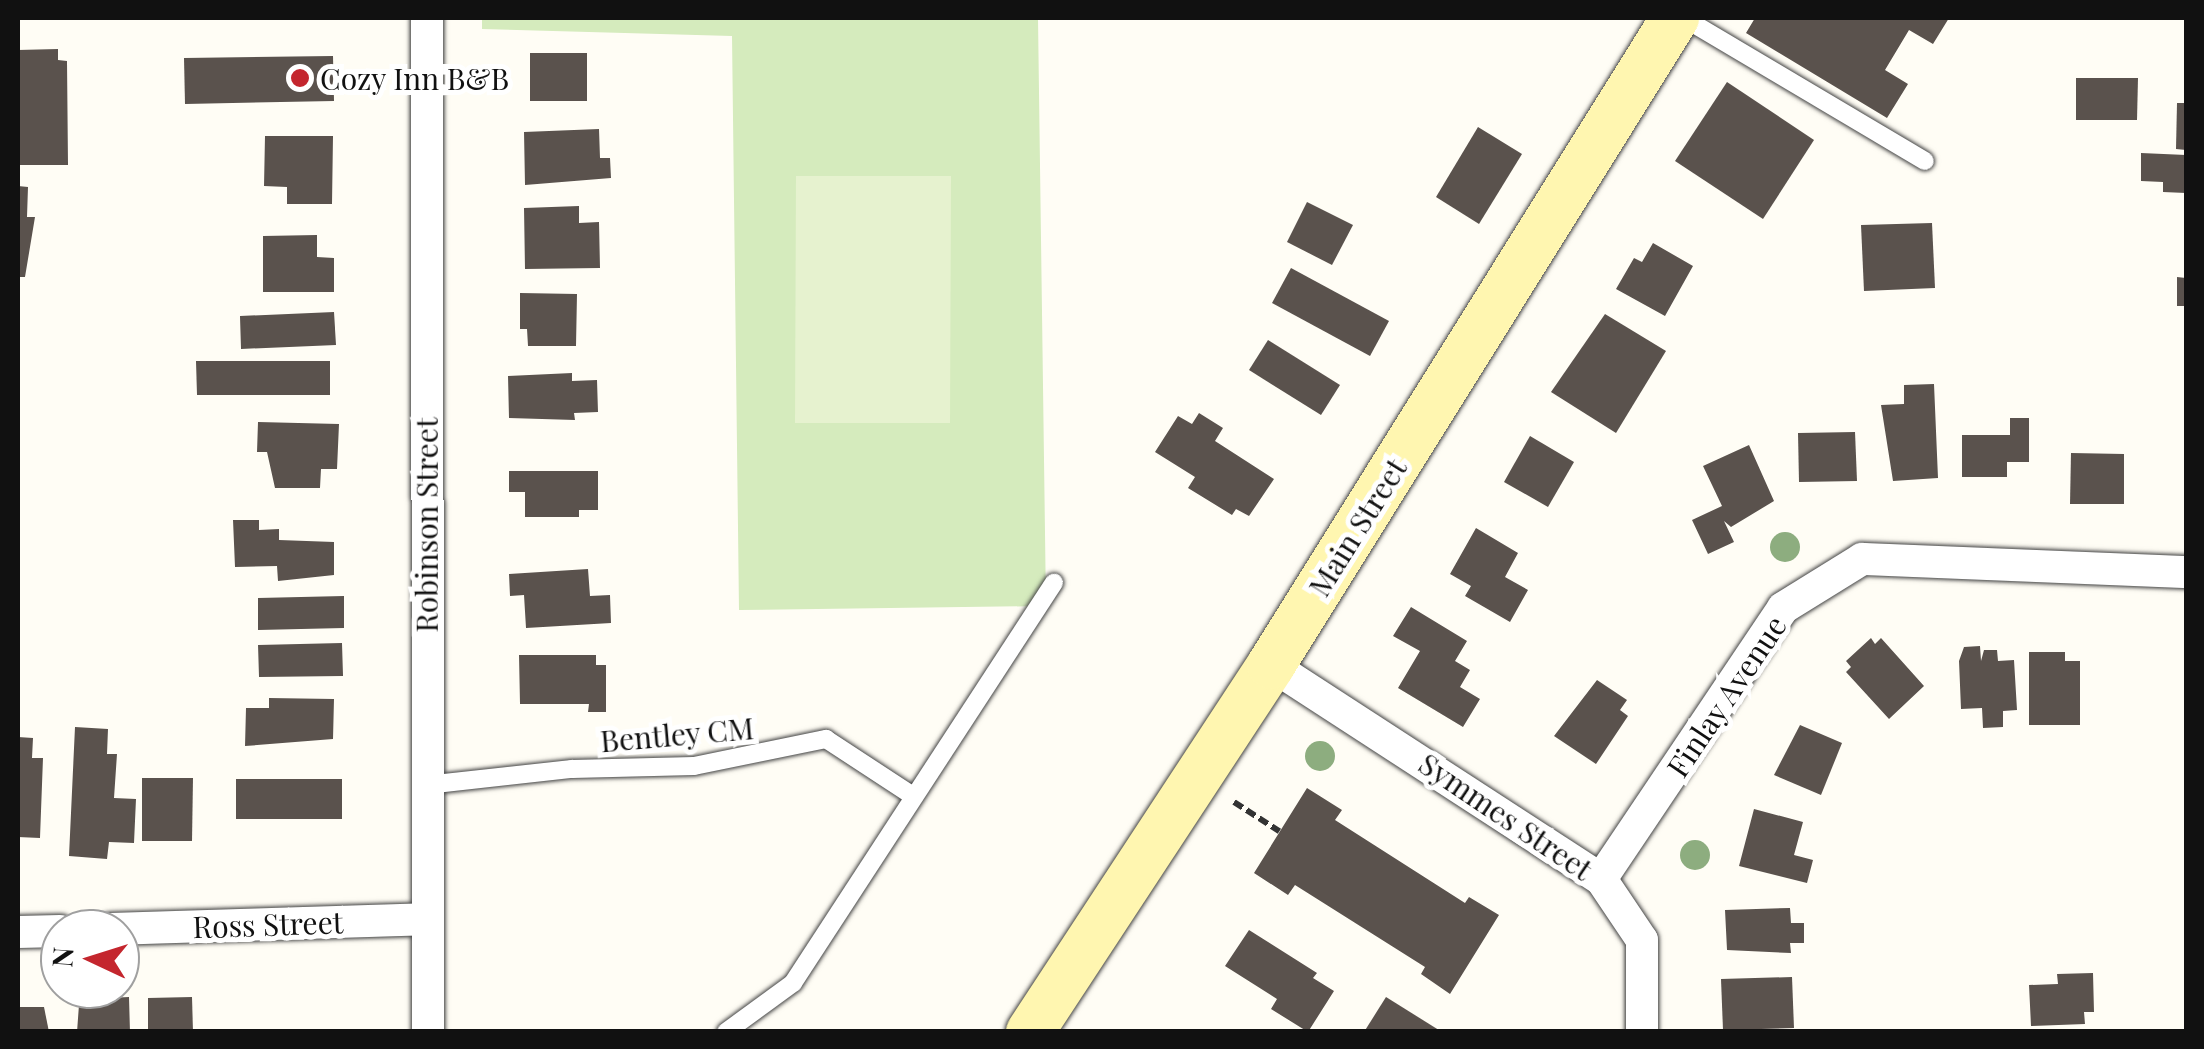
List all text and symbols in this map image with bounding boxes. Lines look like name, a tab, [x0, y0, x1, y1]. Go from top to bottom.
place label: Cozy Inn B&B	[320, 60, 510, 96]
marker: Cozy Inn B&B	[289, 67, 311, 89]
street label: Robinson Street	[408, 417, 444, 633]
street label: Main Street	[1300, 451, 1414, 603]
street label: Finlay Avenue	[1658, 608, 1794, 784]
street label: Bentley CM	[598, 709, 756, 759]
street label: Symmes Street	[1413, 745, 1599, 887]
street label: Ross Street	[192, 903, 344, 945]
north arrow	[40, 909, 140, 1009]
text: N	[42, 946, 81, 968]

